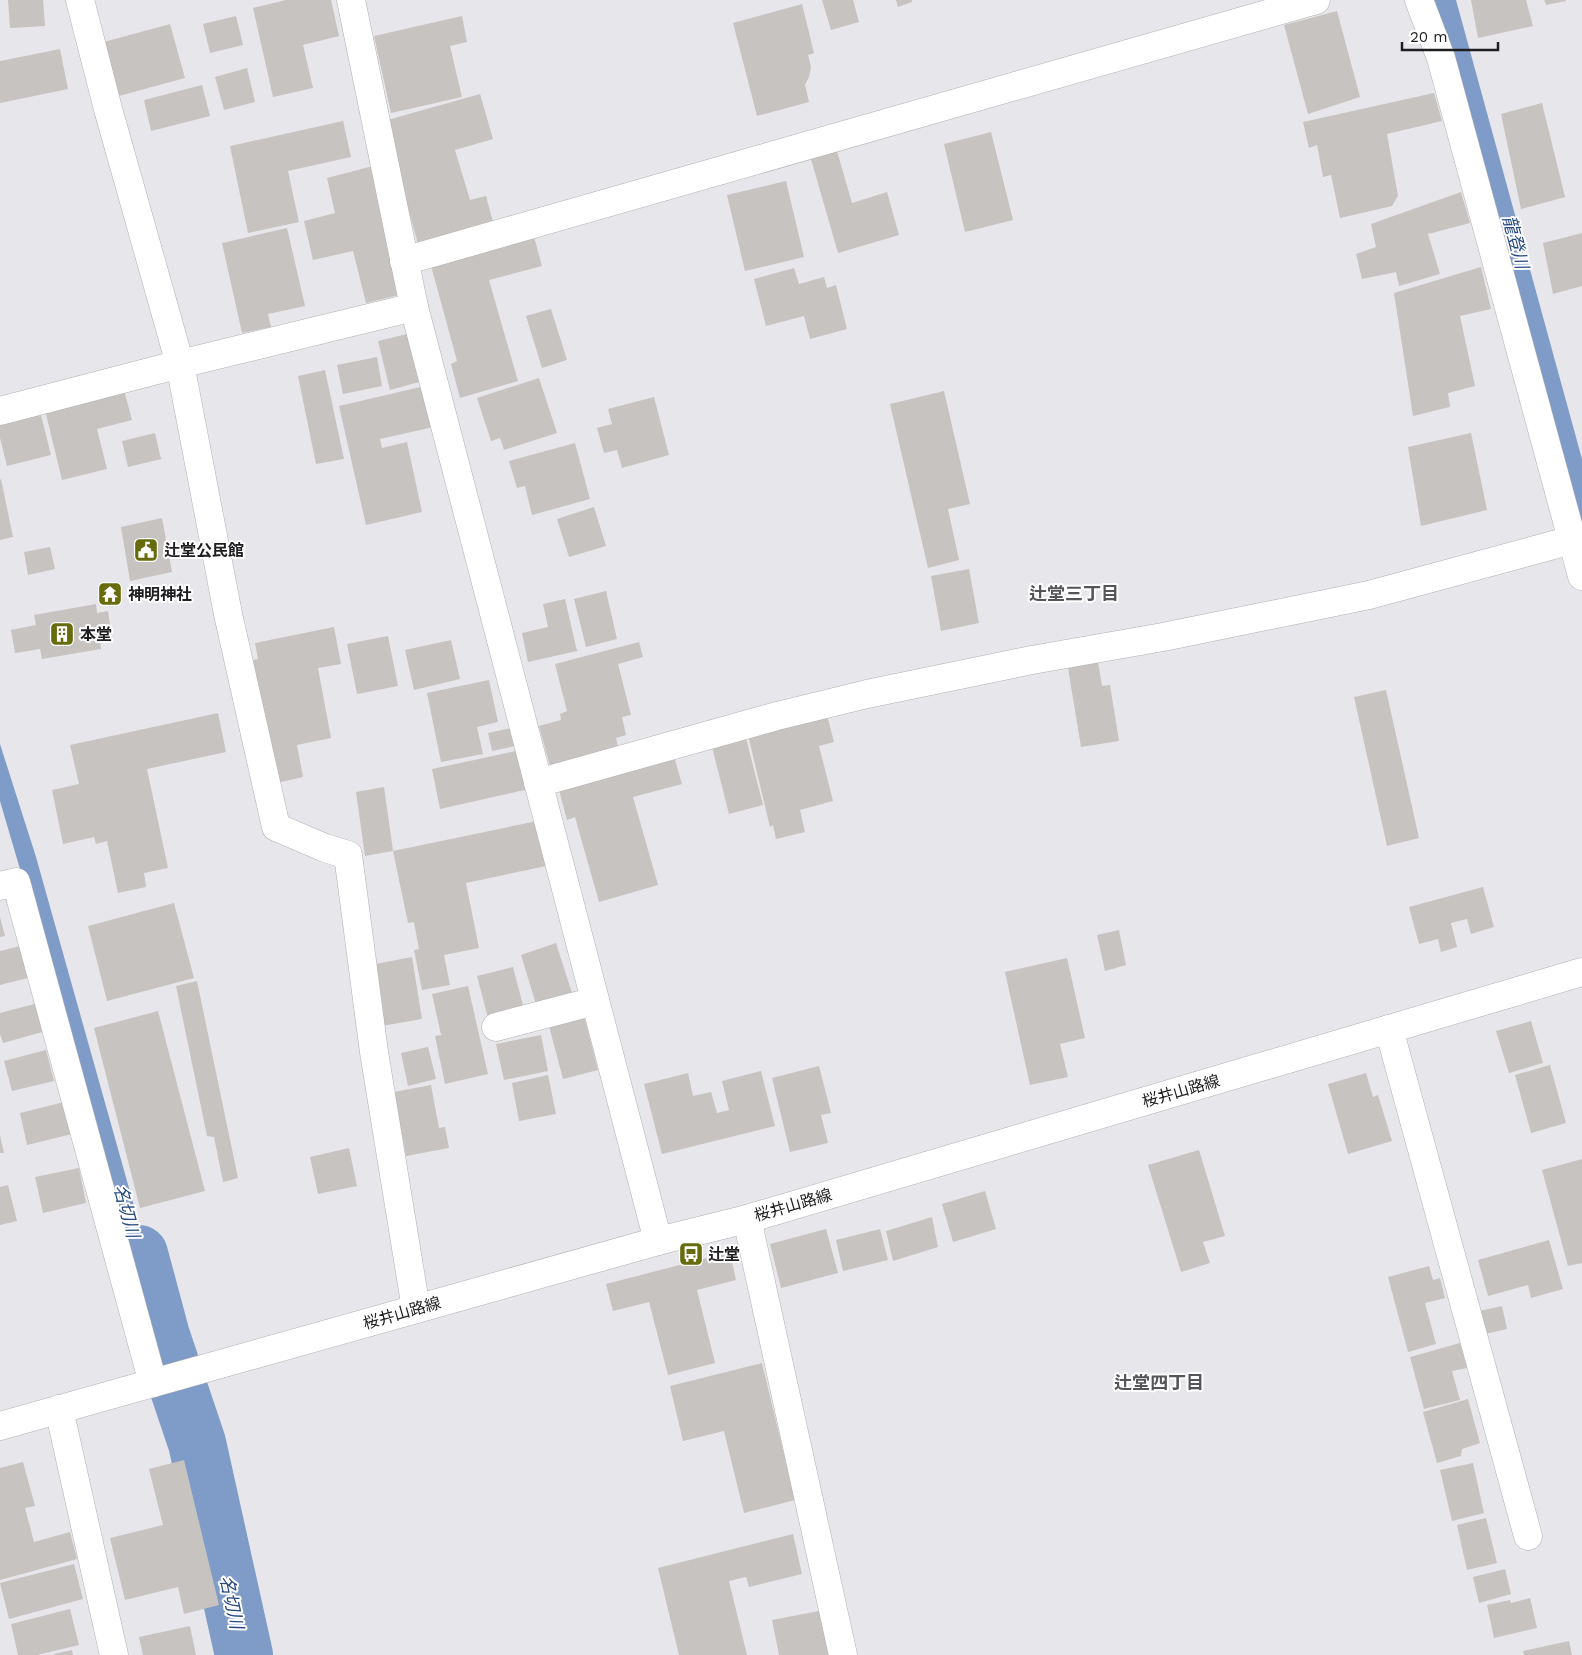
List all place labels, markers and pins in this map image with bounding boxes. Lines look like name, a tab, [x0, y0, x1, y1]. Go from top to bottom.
public building icon: 辻堂公民館	[133, 537, 159, 563]
place label: 辻堂公民館	[164, 541, 244, 560]
temple icon: 神明神社	[97, 581, 123, 607]
place label: 神明神社	[128, 585, 192, 604]
building icon: 本堂	[49, 621, 75, 647]
place label: 本堂	[80, 625, 112, 644]
bus stop icon: 辻堂	[678, 1241, 704, 1267]
place label: 辻堂	[708, 1245, 740, 1264]

